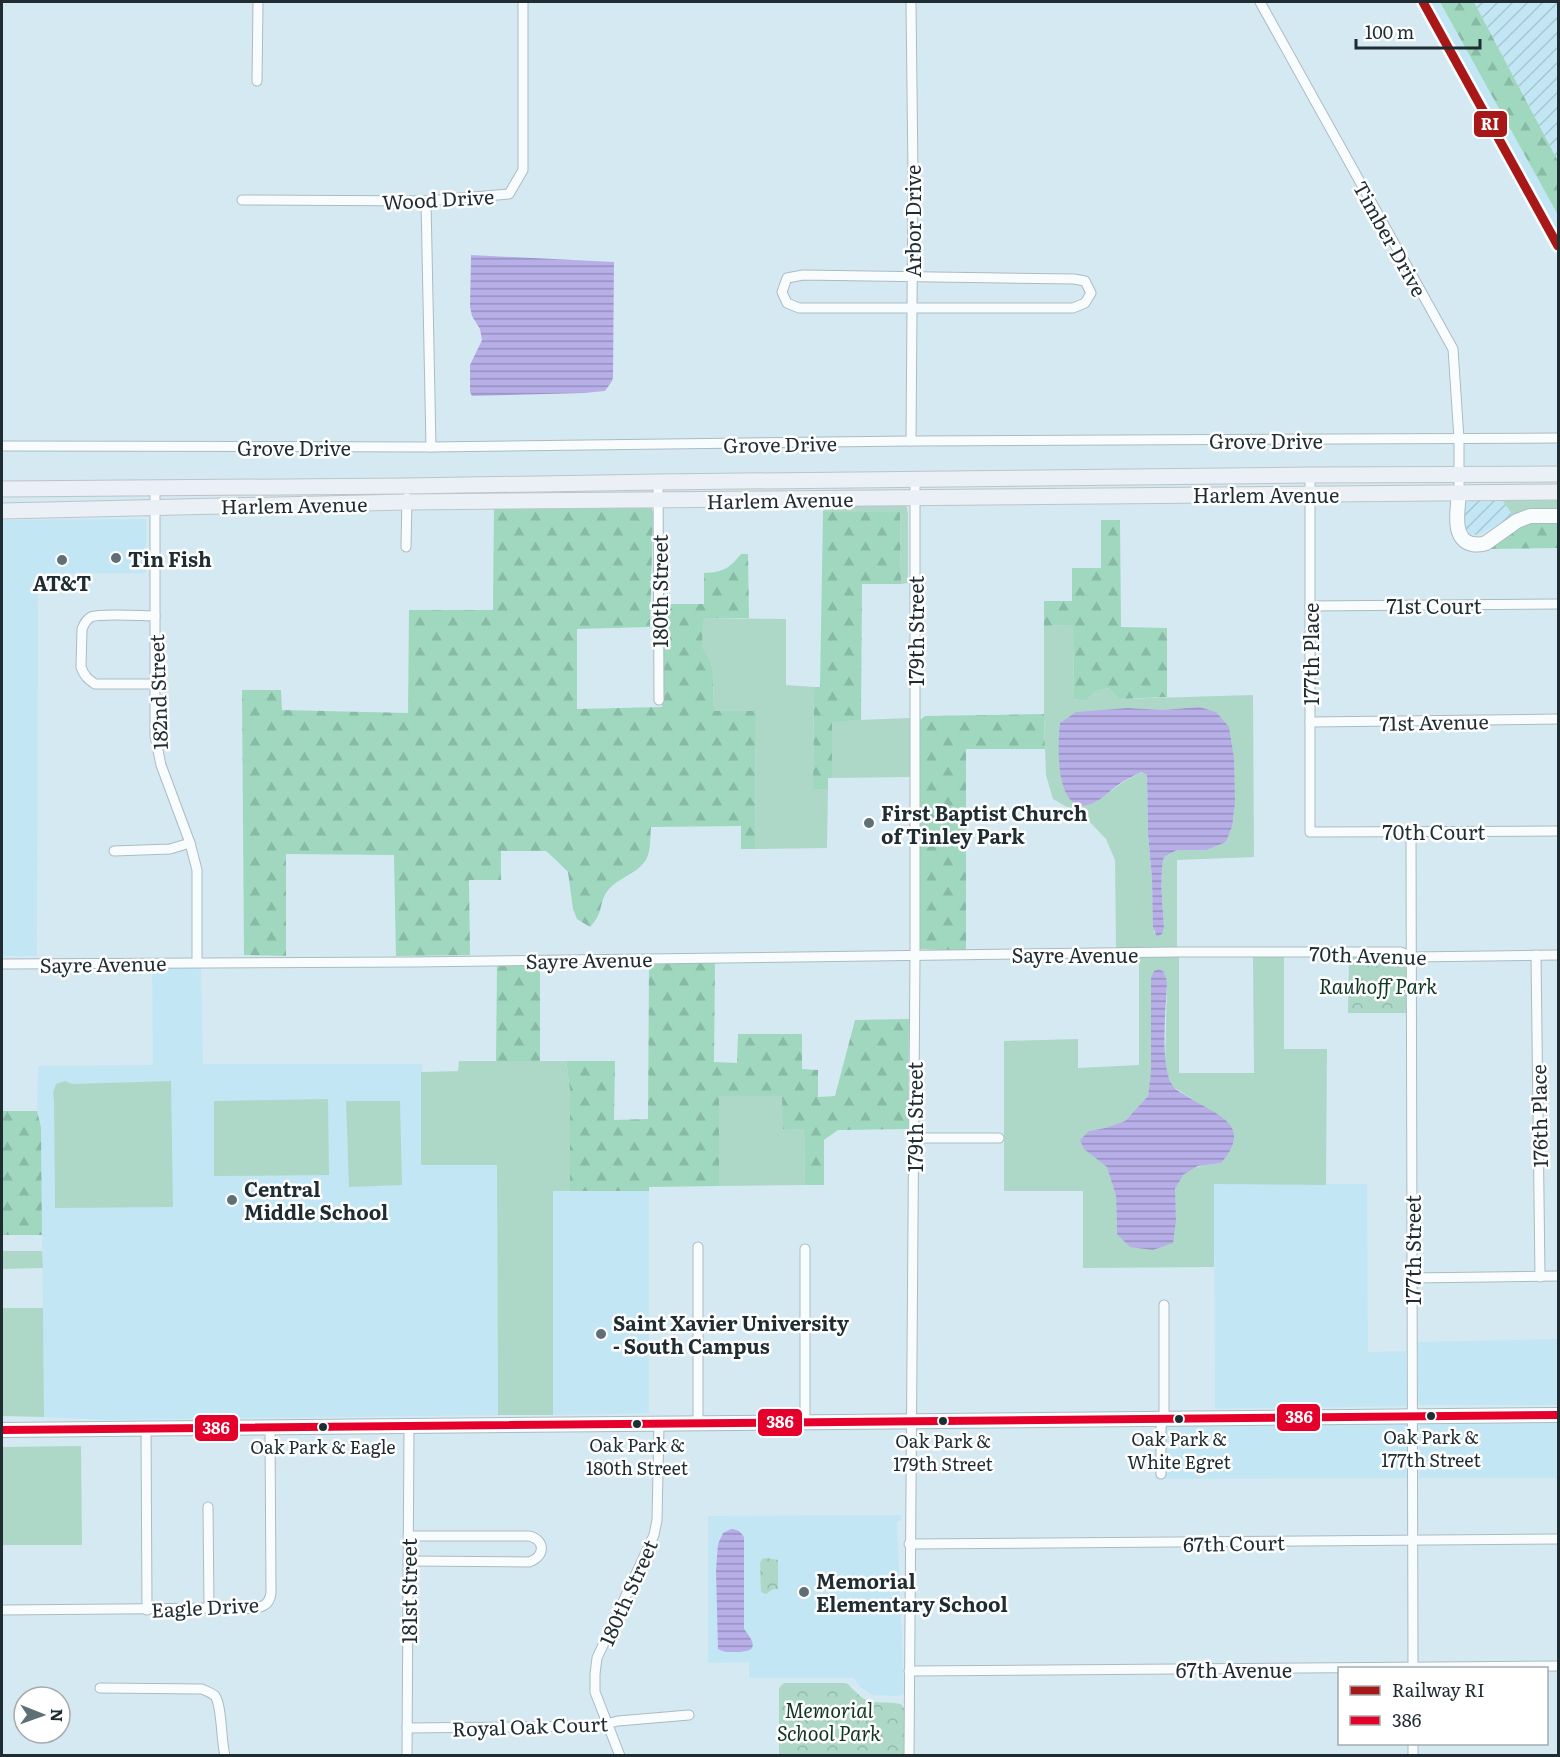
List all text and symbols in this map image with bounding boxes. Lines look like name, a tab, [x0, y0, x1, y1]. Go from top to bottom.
scale bar	[1356, 12, 1480, 50]
text: 100 m	[1365, 18, 1414, 45]
line badge: RI	[1473, 110, 1508, 138]
text: RI	[1481, 111, 1499, 135]
street label: Arbor Drive	[897, 164, 927, 278]
street label: Timber Drive	[1347, 175, 1435, 301]
street label: Wood Drive	[381, 180, 495, 216]
street label: Grove Drive	[1209, 425, 1323, 455]
street label: Grove Drive	[723, 427, 837, 459]
street label: Grove Drive	[237, 432, 351, 462]
street label: Harlem Avenue	[1193, 479, 1339, 509]
street label: Harlem Avenue	[706, 483, 854, 515]
street label: Harlem Avenue	[220, 488, 368, 520]
street label: 180th Street	[644, 534, 674, 648]
place label: Tin Fish	[128, 543, 212, 573]
marker: Tin Fish	[109, 551, 123, 565]
marker: AT&T	[55, 553, 69, 567]
place label: AT&T	[33, 567, 91, 597]
street label: 179th Street	[900, 576, 930, 686]
street label: 71st Court	[1386, 590, 1482, 620]
street label: 177th Place	[1295, 603, 1325, 705]
street label: 182nd Street	[140, 634, 174, 750]
street label: 71st Avenue	[1379, 705, 1489, 737]
place label: First Baptist Church of Tinley Park	[881, 797, 1088, 850]
marker: First Baptist Church of Tinley Park	[862, 816, 876, 830]
street label: 70th Court	[1383, 816, 1485, 846]
street label: 70th Avenue	[1309, 937, 1427, 971]
street label: Sayre Avenue	[1012, 939, 1138, 969]
street label: Sayre Avenue	[525, 943, 653, 975]
street label: Sayre Avenue	[39, 947, 167, 979]
park label: Rauhoff Park	[1319, 970, 1437, 1000]
street label: 179th Street	[899, 1062, 929, 1172]
street label: 176th Place	[1522, 1064, 1554, 1168]
place label: Central Middle School	[244, 1173, 388, 1226]
marker: Central Middle School	[225, 1193, 239, 1207]
street label: 177th Street	[1397, 1195, 1427, 1305]
place label: Saint Xavier University - South Campus	[613, 1307, 850, 1360]
marker: Saint Xavier University - South Campus	[594, 1327, 608, 1341]
line badge: 386	[1276, 1403, 1321, 1432]
text: 386	[1285, 1404, 1313, 1428]
line badge: 386	[757, 1408, 803, 1437]
text: 386	[766, 1409, 794, 1433]
marker: Oak Park & 177th Street	[1425, 1410, 1437, 1422]
marker: Oak Park & White Egret	[1173, 1413, 1185, 1425]
line badge: 386	[194, 1414, 239, 1442]
text: 386	[202, 1415, 230, 1439]
marker: Oak Park & 179th Street	[937, 1415, 949, 1427]
marker: Oak Park & 180th Street	[631, 1418, 643, 1430]
marker: Oak Park & Eagle	[317, 1421, 329, 1433]
place label: Oak Park & 177th Street	[1381, 1423, 1481, 1473]
place label: Oak Park & White Egret	[1127, 1425, 1231, 1475]
place label: Oak Park & 179th Street	[893, 1427, 994, 1477]
place label: Oak Park & 180th Street	[586, 1431, 689, 1481]
place label: Oak Park & Eagle	[250, 1433, 396, 1460]
street label: 67th Court	[1183, 1526, 1285, 1558]
street label: 180th Street	[590, 1534, 664, 1650]
street label: 181st Street	[393, 1538, 423, 1644]
place label: Memorial Elementary School	[816, 1565, 1008, 1618]
marker: Memorial Elementary School	[797, 1585, 811, 1599]
street label: Eagle Drive	[150, 1588, 260, 1624]
street label: 67th Avenue	[1176, 1654, 1292, 1684]
legend	[1338, 1667, 1548, 1745]
text: Railway RI	[1392, 1676, 1485, 1703]
north arrow	[12, 1685, 72, 1745]
park label: Memorial School Park	[777, 1694, 881, 1747]
text: 386	[1392, 1706, 1422, 1733]
street label: Royal Oak Court	[452, 1707, 608, 1743]
text: N	[46, 1708, 70, 1722]

